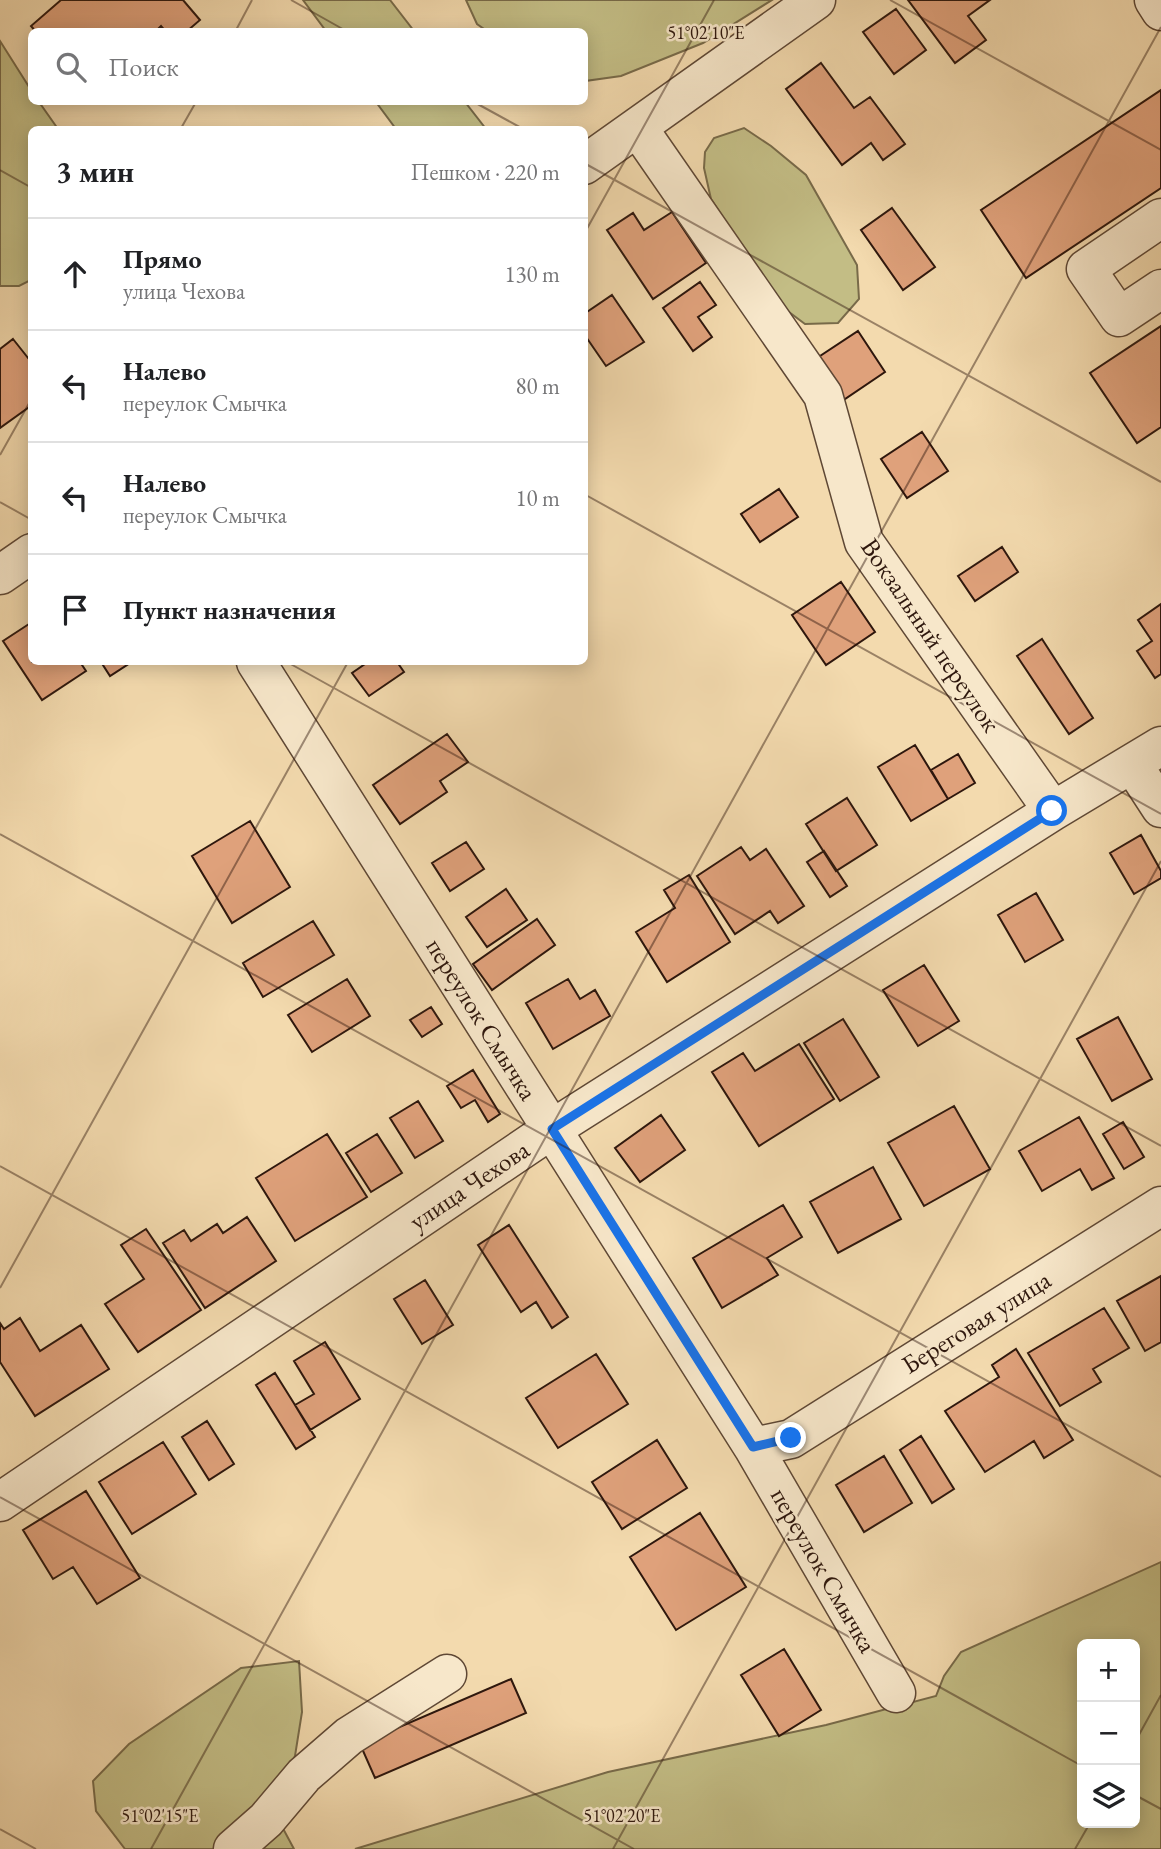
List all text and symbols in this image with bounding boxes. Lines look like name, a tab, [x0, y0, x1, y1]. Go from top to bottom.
text: 51°02'10"E	[668, 21, 744, 44]
search box	[28, 28, 588, 105]
icon: search	[52, 48, 90, 86]
text: Поиск	[108, 50, 179, 84]
text: 3 мин	[56, 152, 134, 191]
text: Пешком · 220 m	[411, 157, 560, 187]
text: Прямо	[123, 242, 202, 276]
icon: ahead	[56, 255, 94, 293]
text: 130 m	[504, 259, 560, 289]
text: улица Чехова	[123, 276, 245, 306]
text: Налево	[123, 354, 206, 388]
icon: left	[56, 367, 94, 405]
text: 80 m	[515, 371, 560, 401]
text: переулок Смычка	[123, 388, 287, 418]
text: Налево	[123, 466, 206, 500]
icon: left	[56, 479, 94, 517]
text: 10 m	[515, 483, 560, 513]
text: переулок Смычка	[123, 500, 287, 530]
street label: Вокзальный переулок	[853, 531, 1009, 739]
icon: arrive	[56, 591, 94, 629]
text: Пункт назначения	[123, 593, 336, 627]
route start	[1036, 795, 1067, 826]
street label: переулок Смычка	[418, 931, 546, 1107]
street label: улица Чехова	[402, 1132, 536, 1238]
street label: Береговая улица	[895, 1262, 1058, 1381]
route end	[775, 1422, 806, 1453]
street label: переулок Смычка	[763, 1481, 885, 1659]
map controls	[1077, 1639, 1140, 1828]
button: +	[1077, 1639, 1140, 1702]
button: −	[1077, 1702, 1140, 1765]
button: layers	[1077, 1765, 1140, 1828]
text: 51°02'15"E	[122, 1804, 198, 1827]
text: 51°02'20"E	[584, 1804, 660, 1827]

